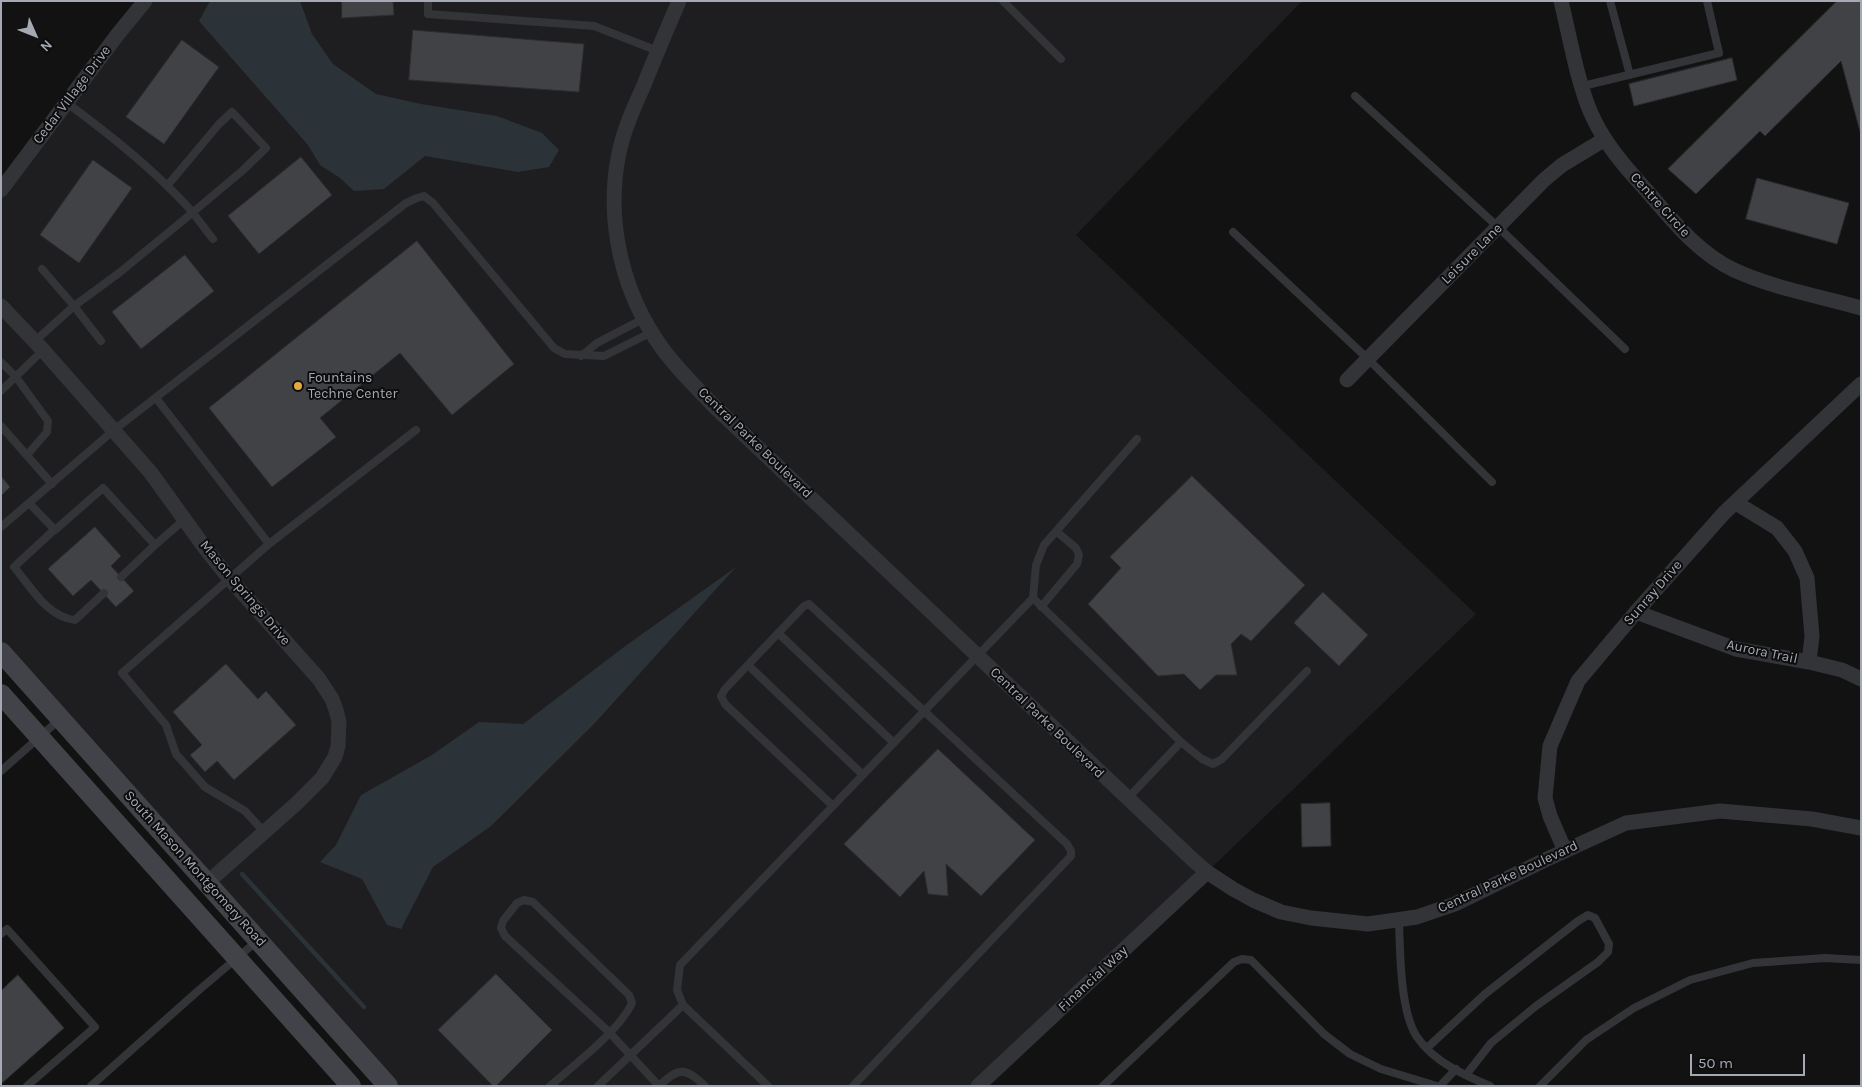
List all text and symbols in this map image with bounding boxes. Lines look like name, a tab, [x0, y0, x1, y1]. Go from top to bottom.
north arrow	[10, 10, 60, 60]
text: N	[37, 36, 56, 55]
street label: Cedar Village Drive	[30, 42, 114, 148]
street label: Centre Circle	[1627, 169, 1693, 241]
street label: Leisure Lane	[1438, 220, 1506, 288]
place label: Fountains Techne Center	[308, 370, 398, 402]
marker: Fountains Techne Center	[292, 380, 304, 392]
street label: Central Parke Boulevard	[694, 384, 816, 502]
street label: Mason Springs Drive	[196, 537, 294, 649]
street label: Sunray Drive	[1620, 557, 1686, 629]
street label: Aurora Trail	[1725, 636, 1799, 668]
street label: Central Parke Boulevard	[986, 664, 1108, 782]
street label: South Mason Montgomery Road	[120, 788, 270, 950]
street label: Central Parke Boulevard	[1435, 837, 1581, 917]
street label: Financial Way	[1055, 943, 1131, 1015]
scale bar	[1692, 1044, 1807, 1076]
text: 50 m	[1698, 1054, 1733, 1072]

